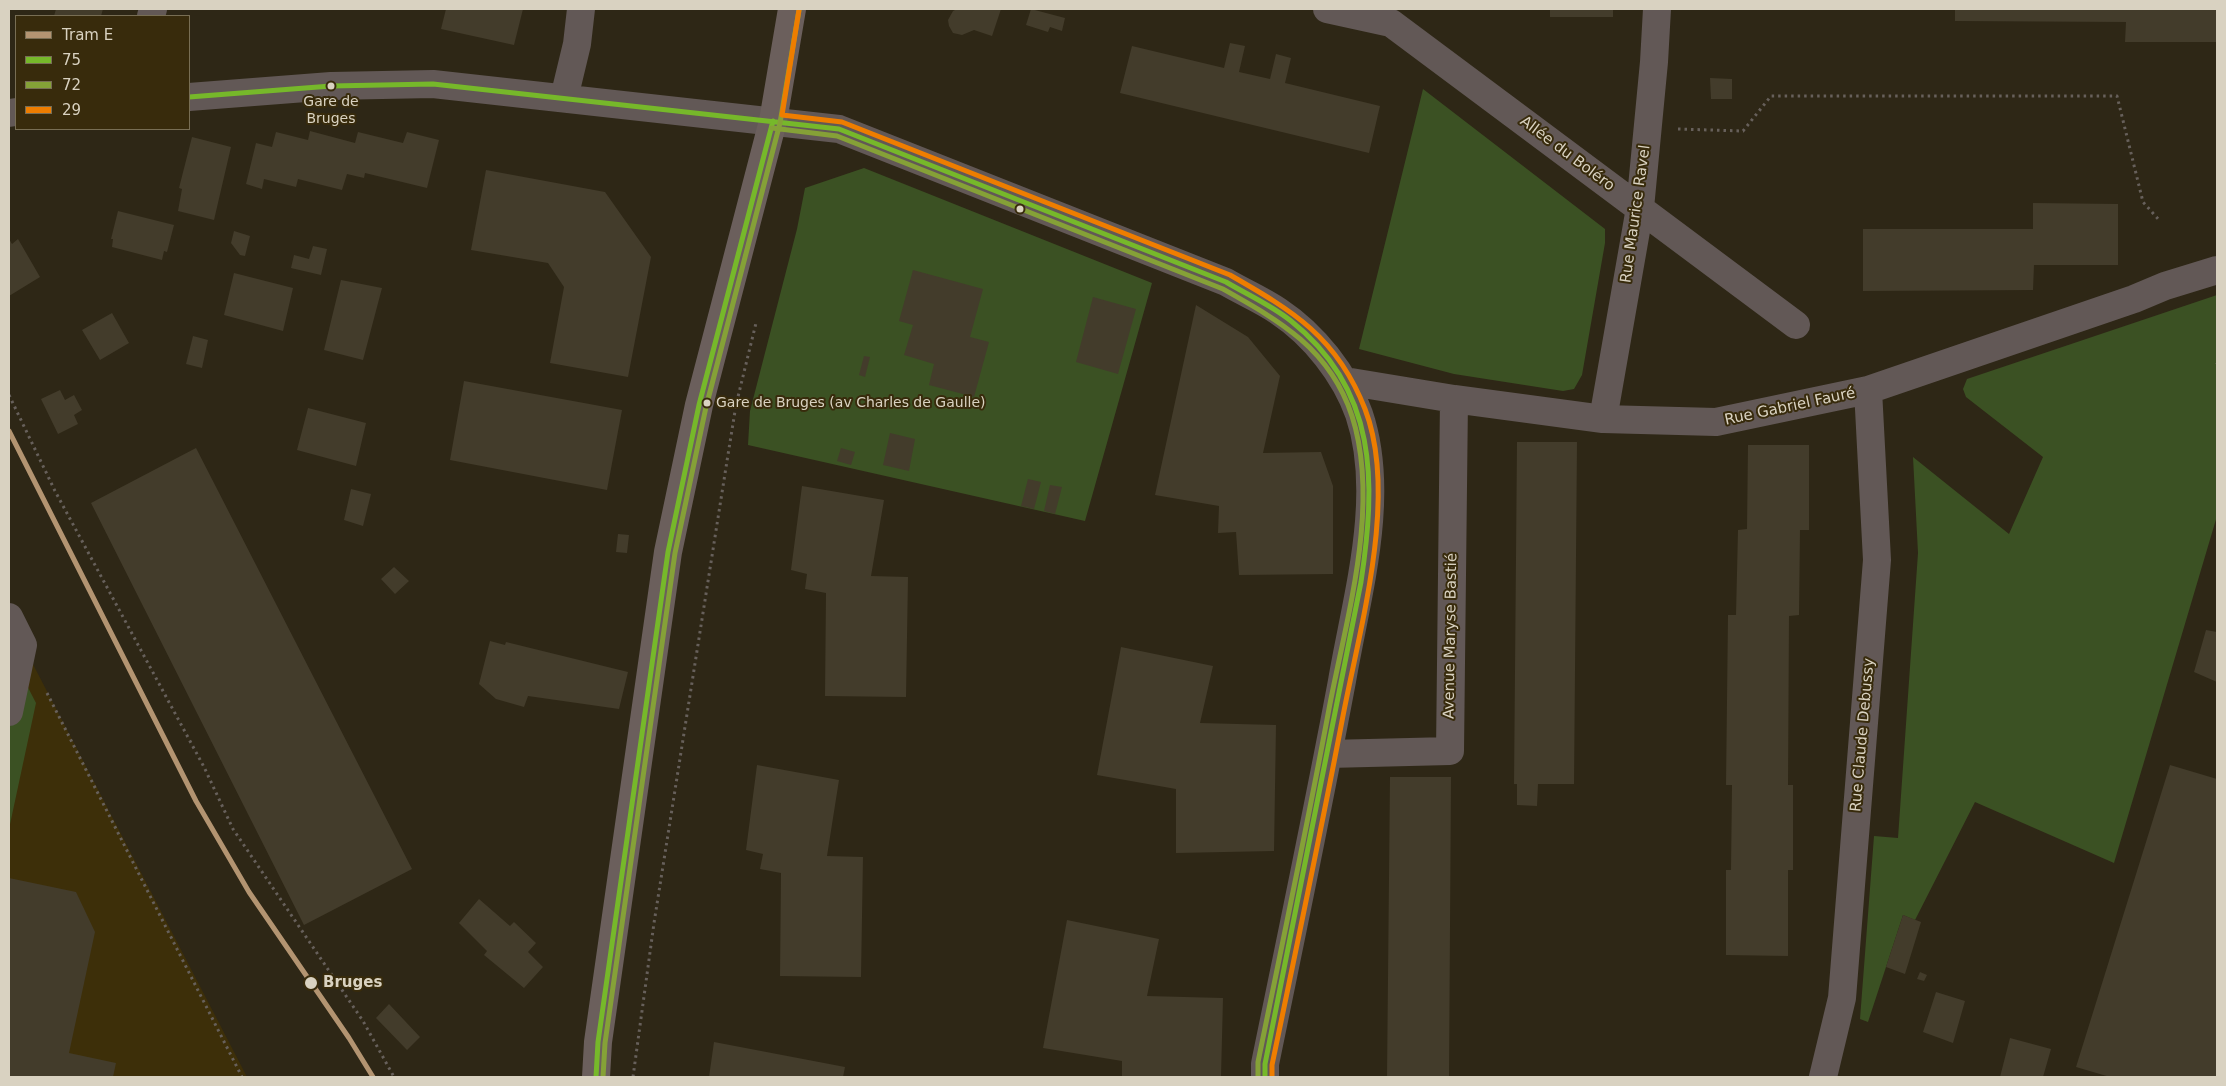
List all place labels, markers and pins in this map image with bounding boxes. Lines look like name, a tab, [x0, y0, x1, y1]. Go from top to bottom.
marker: Gare de Bruges	[326, 81, 336, 91]
place label: Gare de Bruges	[303, 94, 359, 126]
unlabelled marker	[1015, 204, 1025, 214]
place label: Gare de Bruges (av Charles de Gaulle)	[716, 395, 985, 411]
marker: Gare de Bruges (av Charles de Gaulle)	[702, 398, 712, 408]
place label: Bruges	[323, 974, 382, 992]
marker: Bruges	[303, 975, 319, 991]

